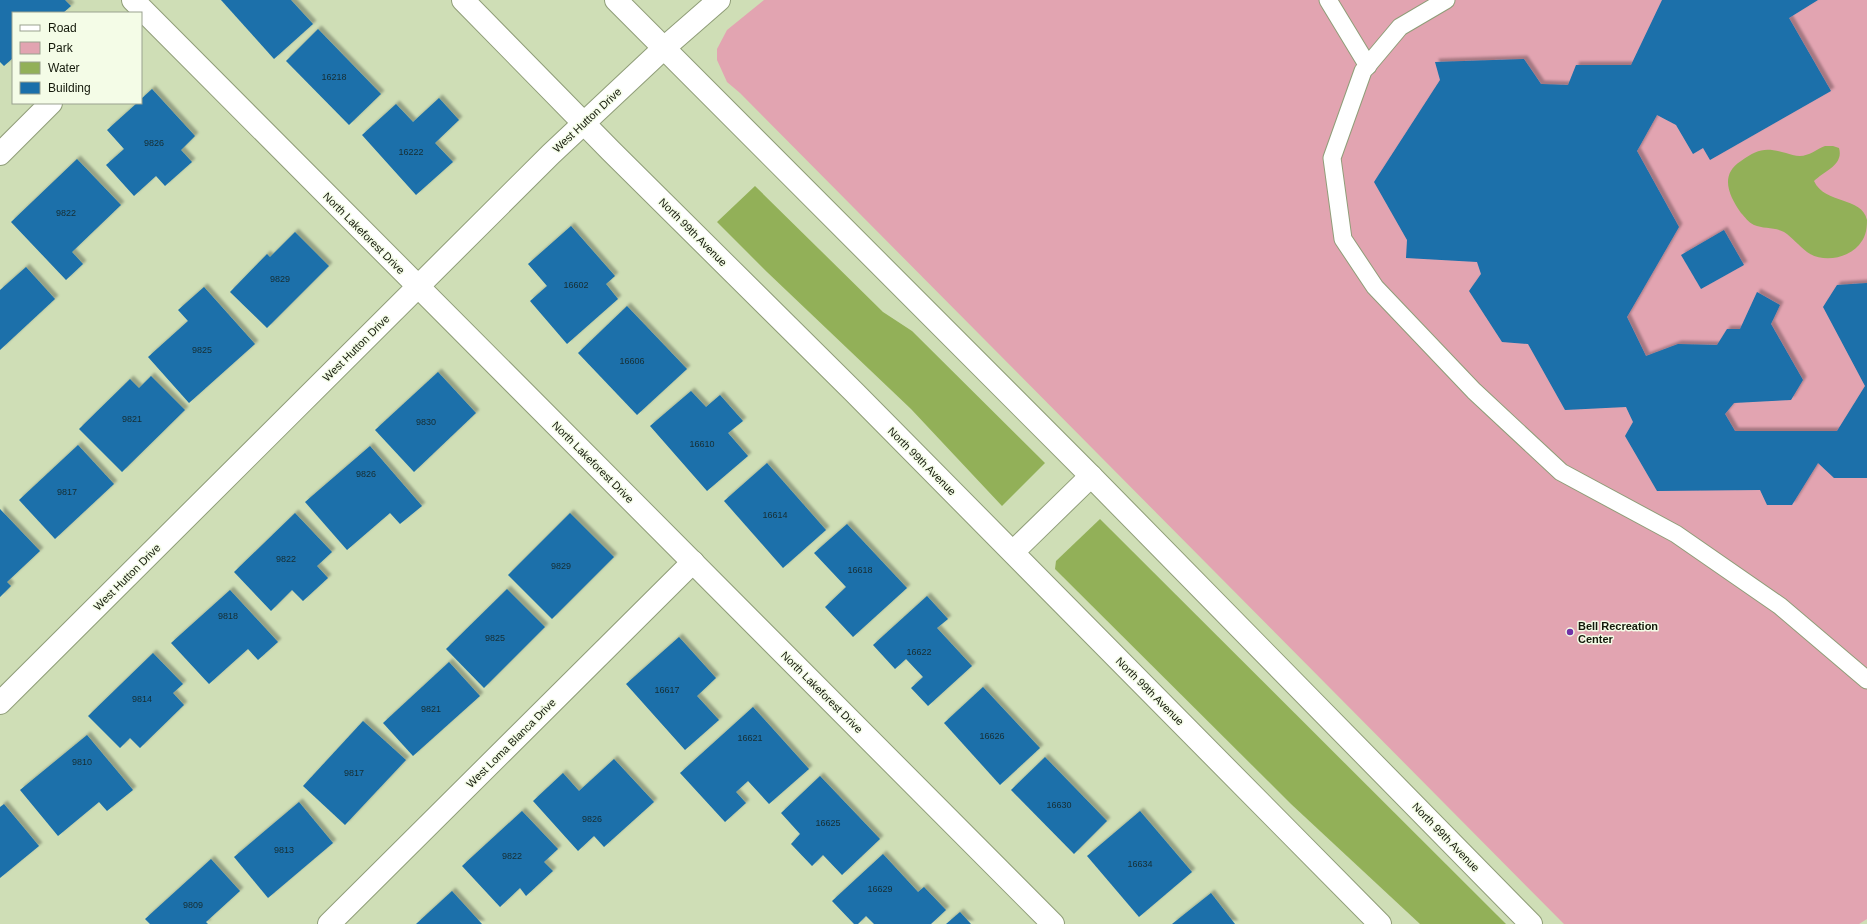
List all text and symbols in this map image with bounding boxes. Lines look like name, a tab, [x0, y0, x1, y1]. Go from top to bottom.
legend	[12, 12, 142, 104]
text: Road	[48, 21, 77, 35]
text: Park	[48, 41, 74, 55]
text: Water	[48, 61, 80, 75]
house number: 16218	[321, 72, 347, 82]
text: Building	[48, 81, 91, 95]
street label: West Hutton Drive	[550, 85, 624, 155]
house number: 9826	[144, 138, 164, 148]
house number: 16222	[398, 147, 424, 157]
street label: North Lakeforest Drive	[321, 190, 407, 276]
street label: North 99th Avenue	[657, 196, 729, 268]
house number: 9822	[56, 208, 76, 218]
house number: 9829	[270, 274, 290, 284]
house number: 16602	[563, 280, 589, 290]
street label: West Hutton Drive	[320, 312, 392, 384]
house number: 9825	[192, 345, 212, 355]
house number: 16606	[619, 356, 645, 366]
house number: 9821	[122, 414, 142, 424]
house number: 9830	[416, 417, 436, 427]
street label: North Lakeforest Drive	[550, 419, 636, 505]
street label: North 99th Avenue	[886, 425, 958, 497]
house number: 16610	[689, 439, 715, 449]
house number: 9826	[356, 469, 376, 479]
house number: 9817	[57, 487, 77, 497]
house number: 16614	[762, 510, 788, 520]
street label: West Hutton Drive	[91, 541, 163, 613]
house number: 9822	[276, 554, 296, 564]
house number: 9829	[551, 561, 571, 571]
house number: 16618	[847, 565, 873, 575]
house number: 9818	[218, 611, 238, 621]
place label: Bell Recreation Center	[1578, 620, 1658, 645]
marker: Bell Recreation Center	[1565, 627, 1575, 637]
house number: 9825	[485, 633, 505, 643]
house number: 16622	[906, 647, 932, 657]
street label: North Lakeforest Drive	[779, 649, 865, 735]
street label: North 99th Avenue	[1114, 655, 1186, 727]
house number: 16617	[654, 685, 680, 695]
house number: 9814	[132, 694, 152, 704]
street label: West Loma Blanca Drive	[464, 696, 558, 790]
house number: 9821	[421, 704, 441, 714]
house number: 16626	[979, 731, 1005, 741]
house number: 16621	[737, 733, 763, 743]
house number: 9810	[72, 757, 92, 767]
house number: 9817	[344, 768, 364, 778]
house number: 16630	[1046, 800, 1072, 810]
street label: North 99th Avenue	[1410, 800, 1482, 874]
house number: 9826	[582, 814, 602, 824]
house number: 16625	[815, 818, 841, 828]
house number: 9813	[274, 845, 294, 855]
house number: 9822	[502, 851, 522, 861]
house number: 16634	[1127, 859, 1153, 869]
house number: 16629	[867, 884, 893, 894]
house number: 9809	[183, 900, 203, 910]

